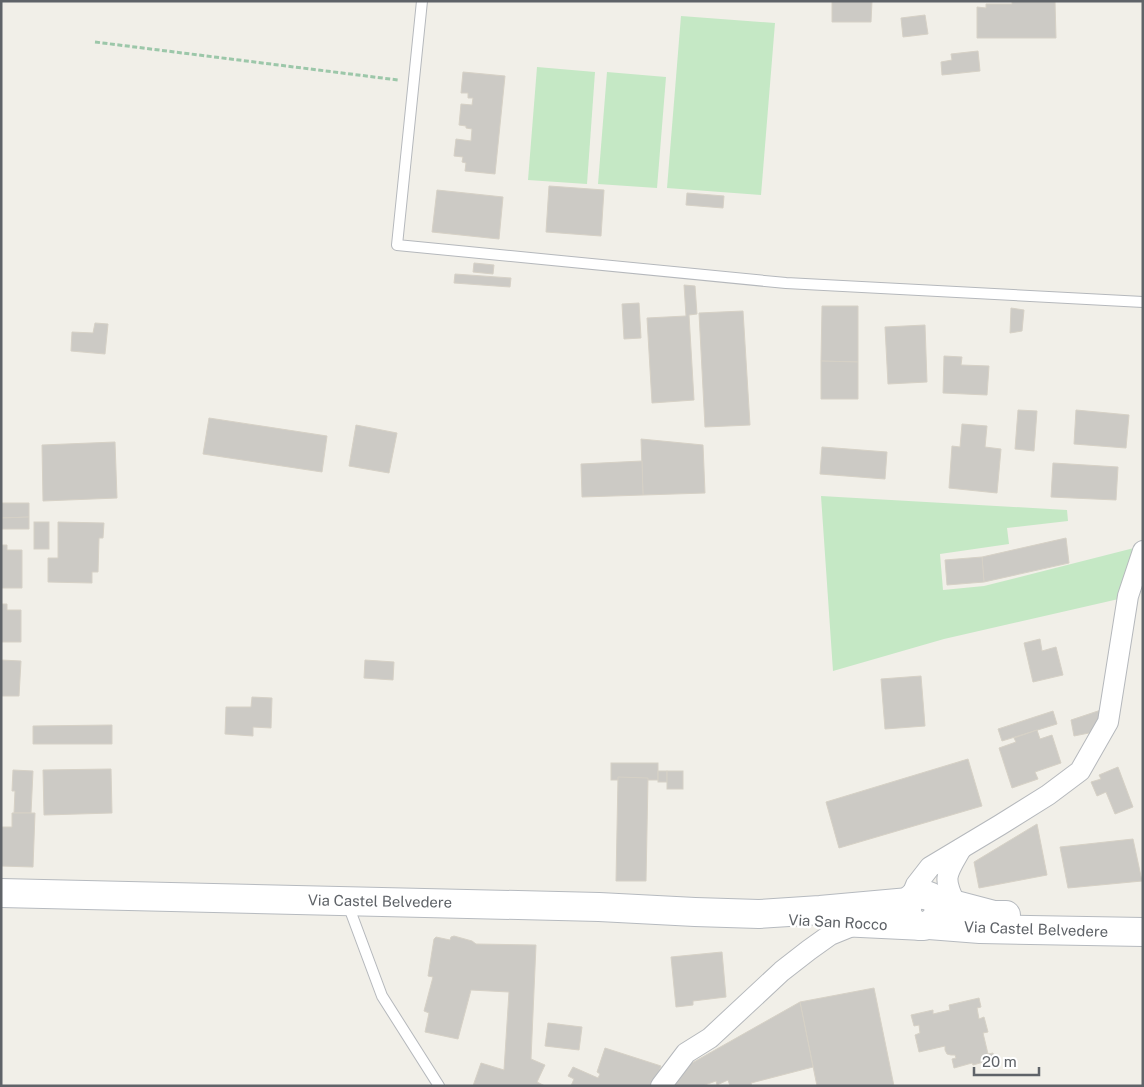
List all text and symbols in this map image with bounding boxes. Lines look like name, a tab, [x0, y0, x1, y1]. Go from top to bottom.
street label: Via Castel Belvedere	[308, 891, 452, 911]
street label: Via San Rocco	[788, 911, 888, 933]
street label: Via Castel Belvedere	[964, 918, 1108, 940]
scale bar	[974, 1044, 1039, 1076]
text: 20 m	[982, 1053, 1017, 1070]

